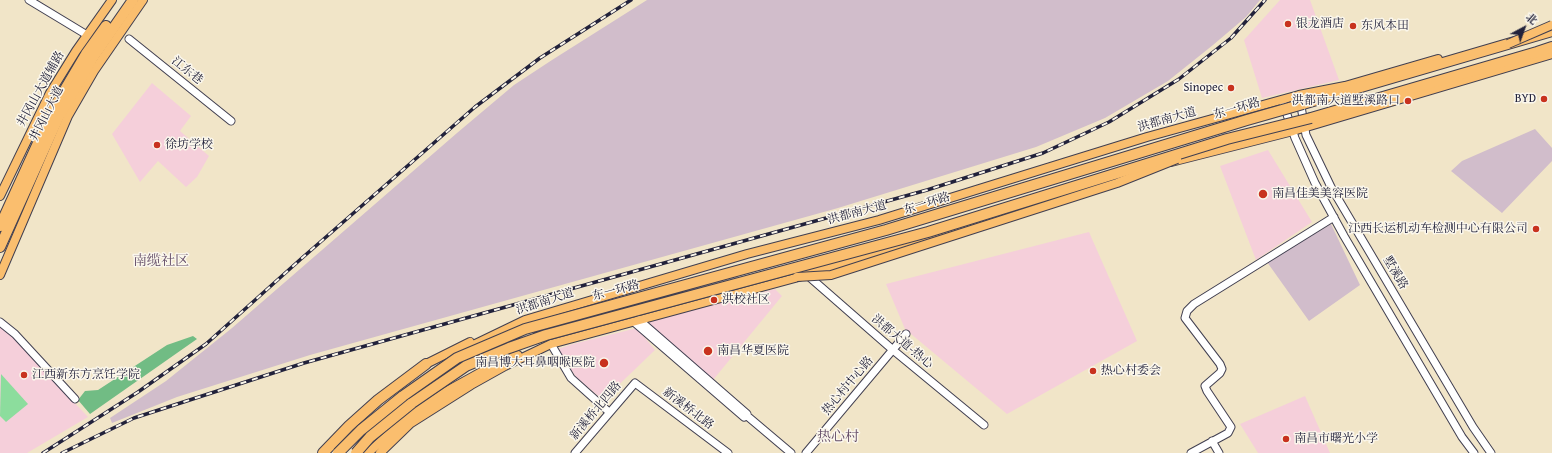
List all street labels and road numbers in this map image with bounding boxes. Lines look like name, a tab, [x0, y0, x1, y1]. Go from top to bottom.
street label: 井冈山大道辅路	[14, 49, 68, 129]
street label: 江东巷	[168, 54, 206, 88]
street label: 井冈山大道	[27, 84, 67, 144]
street label: 东一环路	[1212, 95, 1262, 123]
street label: 洪都南大道	[1136, 105, 1198, 135]
street label: 东一环路	[902, 190, 952, 218]
street label: 洪都南大道	[826, 198, 888, 228]
street label: 墅溪路	[1380, 254, 1410, 292]
street label: 东一环路	[591, 278, 641, 304]
street label: 洪都南大道	[514, 286, 576, 318]
street label: 洪都大道-热心	[868, 312, 936, 372]
street label: 热心村中心路	[819, 354, 877, 418]
street label: 新溪桥北四路	[567, 379, 625, 443]
street label: 新溪桥北路	[660, 385, 716, 433]

